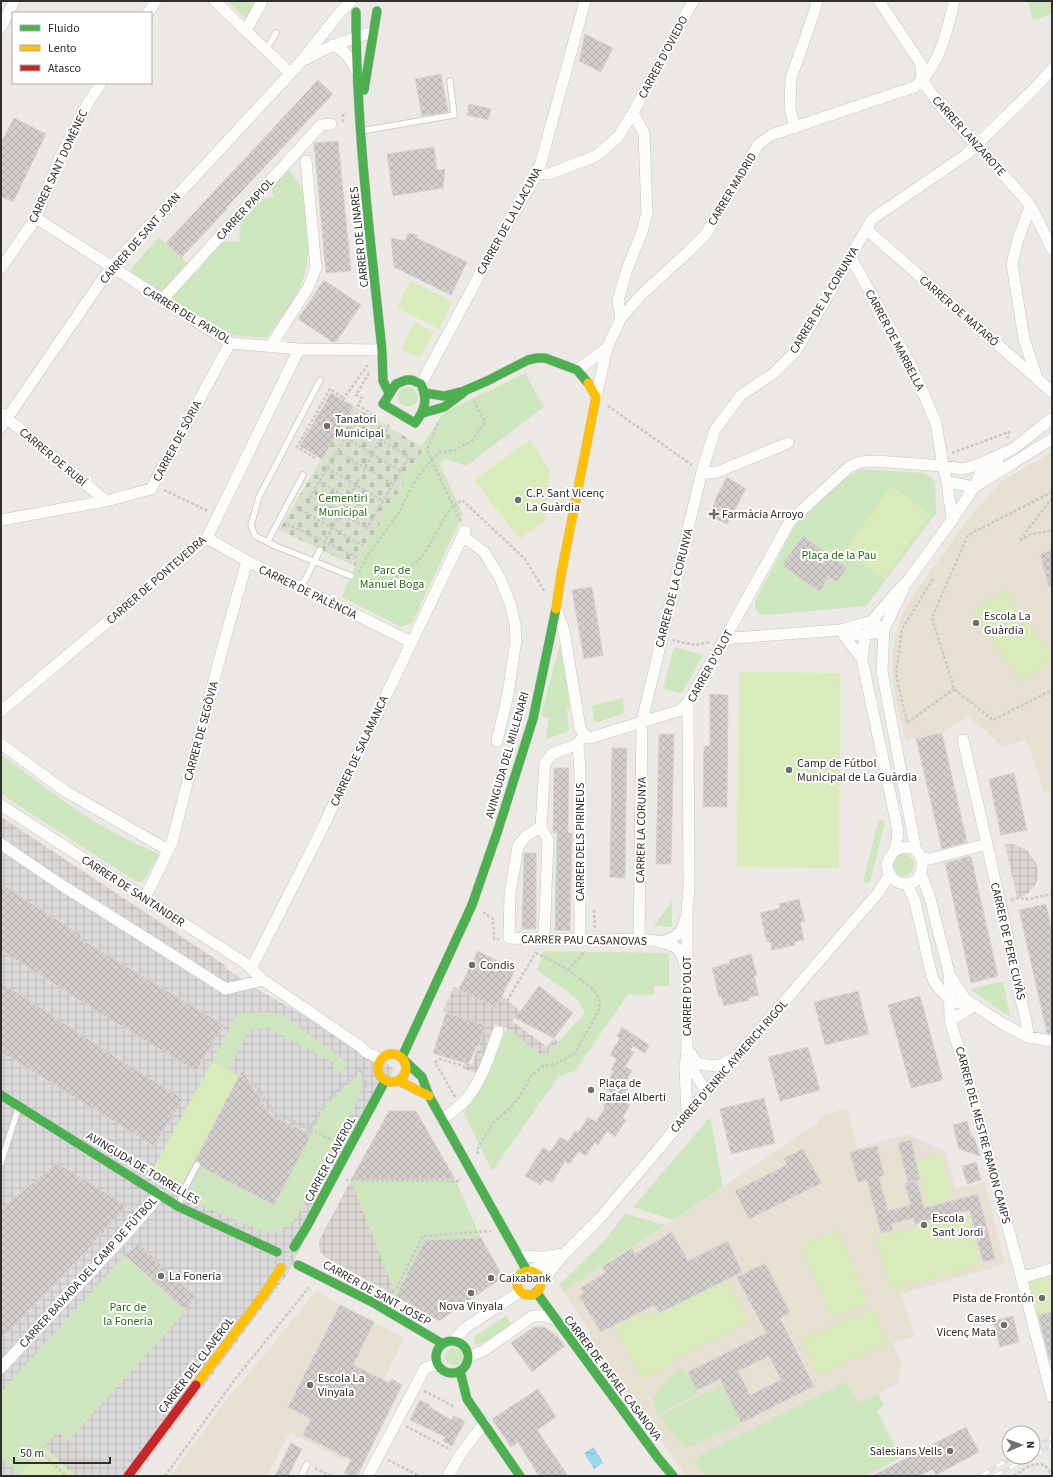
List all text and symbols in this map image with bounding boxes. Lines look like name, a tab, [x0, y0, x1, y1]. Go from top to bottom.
legend	[12, 12, 152, 84]
street label: CARRER D'OVIEDO	[634, 13, 693, 102]
text: Fluido	[48, 20, 80, 37]
text: Lento	[48, 40, 77, 57]
text: Atasco	[48, 60, 81, 77]
street label: CARRER LANZAROTE	[928, 92, 1009, 180]
street label: CARRER SANT DOMÈNEC	[25, 107, 92, 226]
street label: CARRER MADRID	[704, 149, 761, 229]
street label: CARRER DE LA LLACUNA	[473, 164, 546, 278]
street label: CARRER PAPIOL	[213, 174, 278, 244]
street label: CARRER DE LINARES	[346, 186, 373, 288]
street label: CARRER DE SANT JOAN	[96, 189, 185, 288]
street label: CARRER DE LA CORUNYA	[786, 243, 863, 357]
street label: CARRER DE MATARÓ	[915, 272, 1002, 351]
street label: CARRER DEL PAPIOL	[139, 282, 235, 349]
street label: CARRER DE MARBELLA	[861, 287, 929, 394]
street label: CARRER DE SÒRIA	[149, 397, 206, 485]
place label: Tanatori Municipal	[335, 411, 384, 442]
marker: Tanatori Municipal	[322, 421, 332, 431]
street label: CARRER DE RUBÍ	[15, 424, 91, 491]
place label: C.P. Sant Vicenç La Guàrdia	[526, 485, 605, 516]
park label: Cementiri Municipal	[318, 490, 368, 521]
marker: C.P. Sant Vicenç La Guàrdia	[513, 495, 523, 505]
place label: Farmàcia Arroyo	[722, 506, 804, 523]
marker: Farmàcia Arroyo	[709, 509, 719, 519]
street label: CARRER DE LA CORUNYA	[651, 526, 698, 650]
street label: CARRER DE PONTEVEDRA	[103, 532, 210, 629]
park label: Plaça de la Pau	[801, 547, 877, 564]
street label: CARRER DE PALÈNCIA	[256, 561, 360, 624]
park label: Parc de Manuel Boga	[360, 562, 424, 593]
place label: Escola La Guàrdia	[984, 608, 1030, 639]
marker: Escola La Guàrdia	[971, 618, 981, 628]
street label: CARRER D'OLOT	[683, 626, 738, 706]
street label: CARRER DE SEGÒVIA	[180, 679, 223, 783]
street label: AVINGUDA DEL MIL·LENARI	[481, 690, 534, 820]
street label: CARRER DE SALAMANCA	[326, 693, 393, 809]
place label: Camp de Fútbol Municipal de La Guàrdia	[797, 755, 917, 786]
marker: Camp de Fútbol Municipal de La Guàrdia	[784, 765, 794, 775]
street label: CARRER LA CORUNYA	[632, 776, 651, 883]
street label: CARRER DELS PIRINEUS	[572, 783, 589, 901]
street label: CARRER DE SANTANDER	[78, 852, 188, 931]
street label: CARRER DE PERE CUYÀS	[986, 881, 1029, 1002]
street label: CARRER PAU CASANOVAS	[521, 931, 647, 950]
street label: CARRER D'OLOT	[679, 955, 696, 1036]
place label: Condis	[480, 957, 515, 974]
marker: Condis	[467, 960, 477, 970]
street label: CARRER D'ENRIC AYMERICH RIGOL	[667, 996, 792, 1137]
street label: CARRER DEL MESTRE RAMON CAMPS	[951, 1045, 1014, 1226]
place label: Plaça de Rafael Alberti	[599, 1075, 666, 1106]
marker: Plaça de Rafael Alberti	[586, 1085, 596, 1095]
street label: CARRER CLAVEROL	[301, 1113, 360, 1205]
street label: AVINGUDA DE TORRELLES	[83, 1128, 203, 1209]
street label: CARRER BAIXADA DEL CAMP DE FÚTBOL	[16, 1193, 161, 1352]
place label: Escola Sant Jordi	[932, 1210, 983, 1241]
marker: Escola Sant Jordi	[919, 1220, 929, 1230]
street label: CARRER DE SANT JOSEP	[320, 1257, 434, 1330]
place label: La Foneria	[169, 1268, 221, 1285]
place label: Caixabank	[499, 1270, 551, 1287]
marker: La Foneria	[156, 1271, 166, 1281]
marker: Caixabank	[486, 1273, 496, 1283]
marker: Nova Vinyala	[466, 1288, 476, 1298]
place label: Pista de Frontón	[952, 1290, 1034, 1307]
marker: Pista de Frontón	[1037, 1293, 1047, 1303]
place label: Nova Vinyala	[439, 1298, 503, 1315]
park label: Parc de la Foneria	[103, 1299, 153, 1330]
place label: Cases Vicenç Mata	[937, 1310, 996, 1341]
street label: CARRER DE RAFAEL CASANOVA	[560, 1312, 666, 1445]
street label: CARRER DEL CLAVEROL	[154, 1313, 238, 1417]
marker: Cases Vicenç Mata	[999, 1320, 1009, 1330]
place label: Escola La Vinyala	[318, 1370, 364, 1401]
marker: Escola La Vinyala	[305, 1380, 315, 1390]
north arrow	[1001, 1425, 1041, 1465]
scale bar	[14, 1439, 110, 1465]
text: N	[1023, 1441, 1038, 1449]
place label: Salesians Vells	[869, 1443, 942, 1460]
text: 50 m	[20, 1445, 44, 1462]
marker: Salesians Vells	[945, 1446, 955, 1456]

